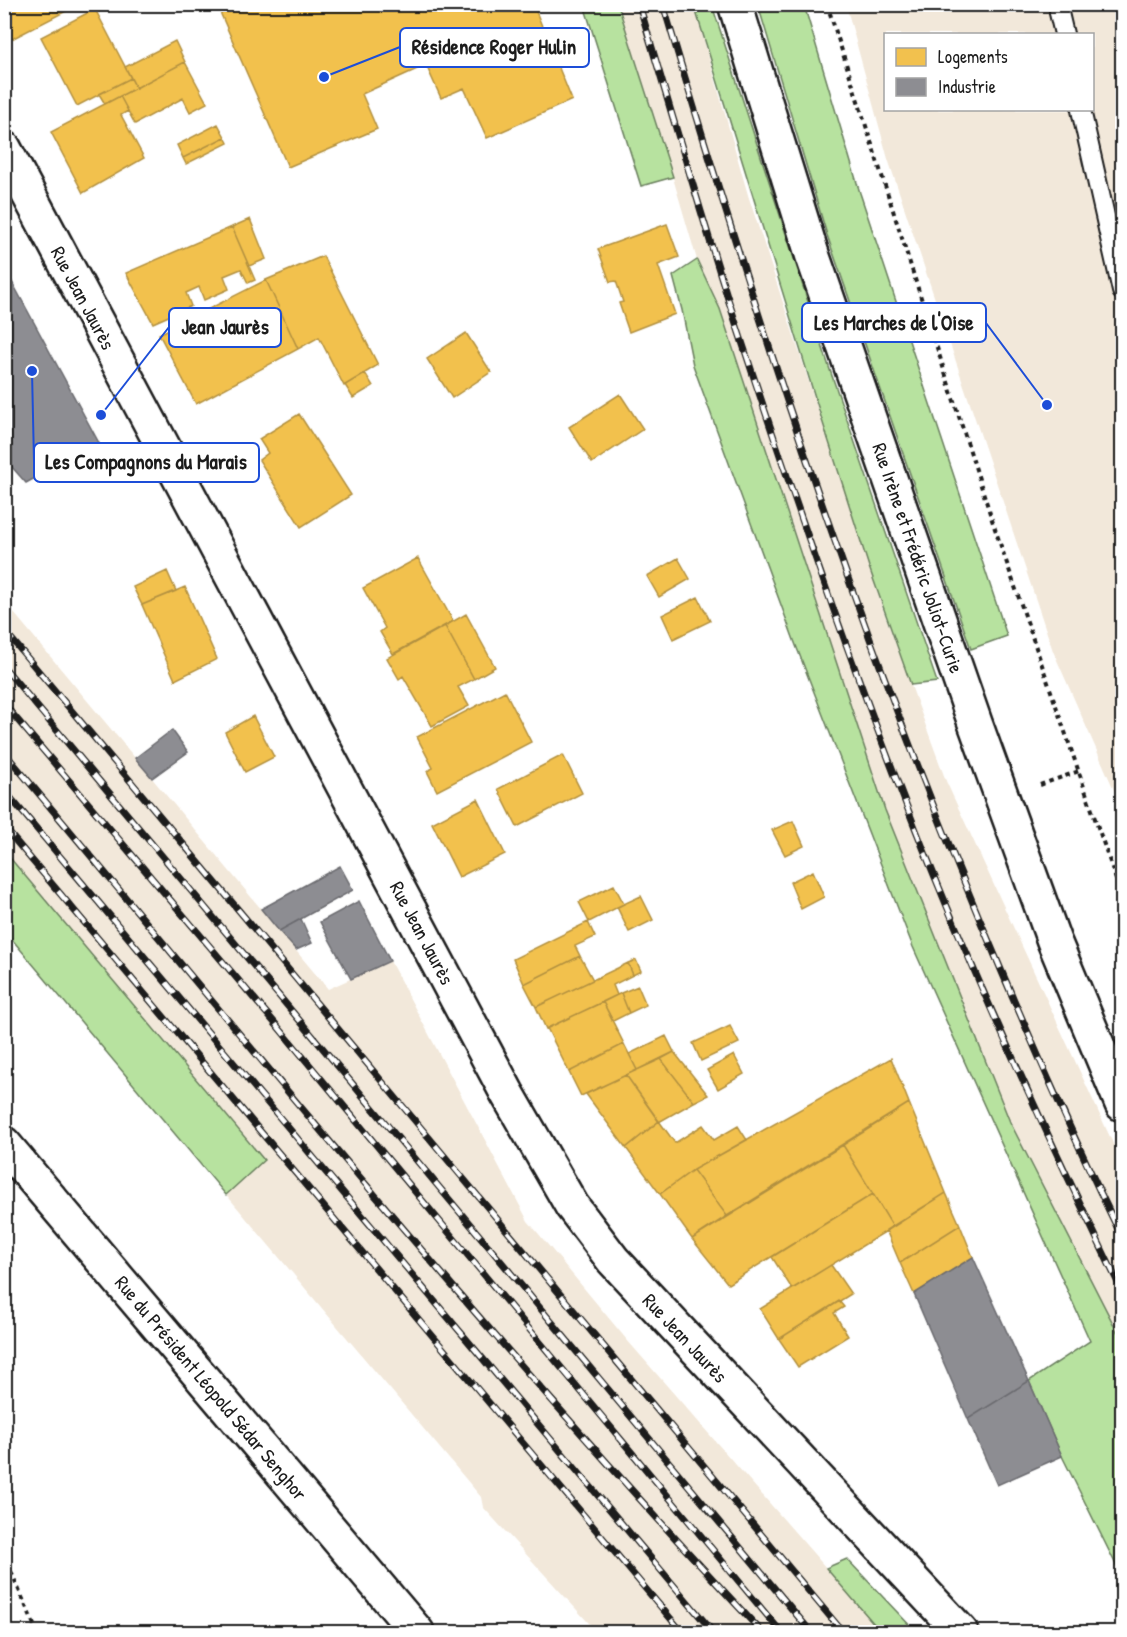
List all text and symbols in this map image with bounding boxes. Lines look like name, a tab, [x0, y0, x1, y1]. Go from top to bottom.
callout: Résidence Roger Hulin	[400, 28, 589, 67]
text: Résidence Roger Hulin	[412, 32, 576, 62]
legend	[884, 33, 1094, 111]
text: Logements	[938, 44, 1008, 69]
text: Industrie	[938, 74, 996, 99]
street label: Rue Jean Jaurès	[45, 241, 122, 354]
callout: Les Marches de l'Oise	[802, 303, 986, 342]
callout: Jean Jaurès	[169, 308, 281, 347]
text: Les Marches de l'Oise	[814, 308, 974, 337]
text: Jean Jaurès	[181, 312, 269, 341]
street label: Rue Irène et Frédéric Joliot-Curie	[866, 439, 971, 677]
callout: Les Compagnons du Marais	[34, 443, 259, 482]
text: Les Compagnons du Marais	[45, 447, 247, 477]
street label: Rue Jean Jaurès	[384, 876, 461, 989]
street label: Rue du Président Léopold Sédar Senghor	[109, 1269, 314, 1506]
street label: Rue Jean Jaurès	[637, 1287, 734, 1388]

